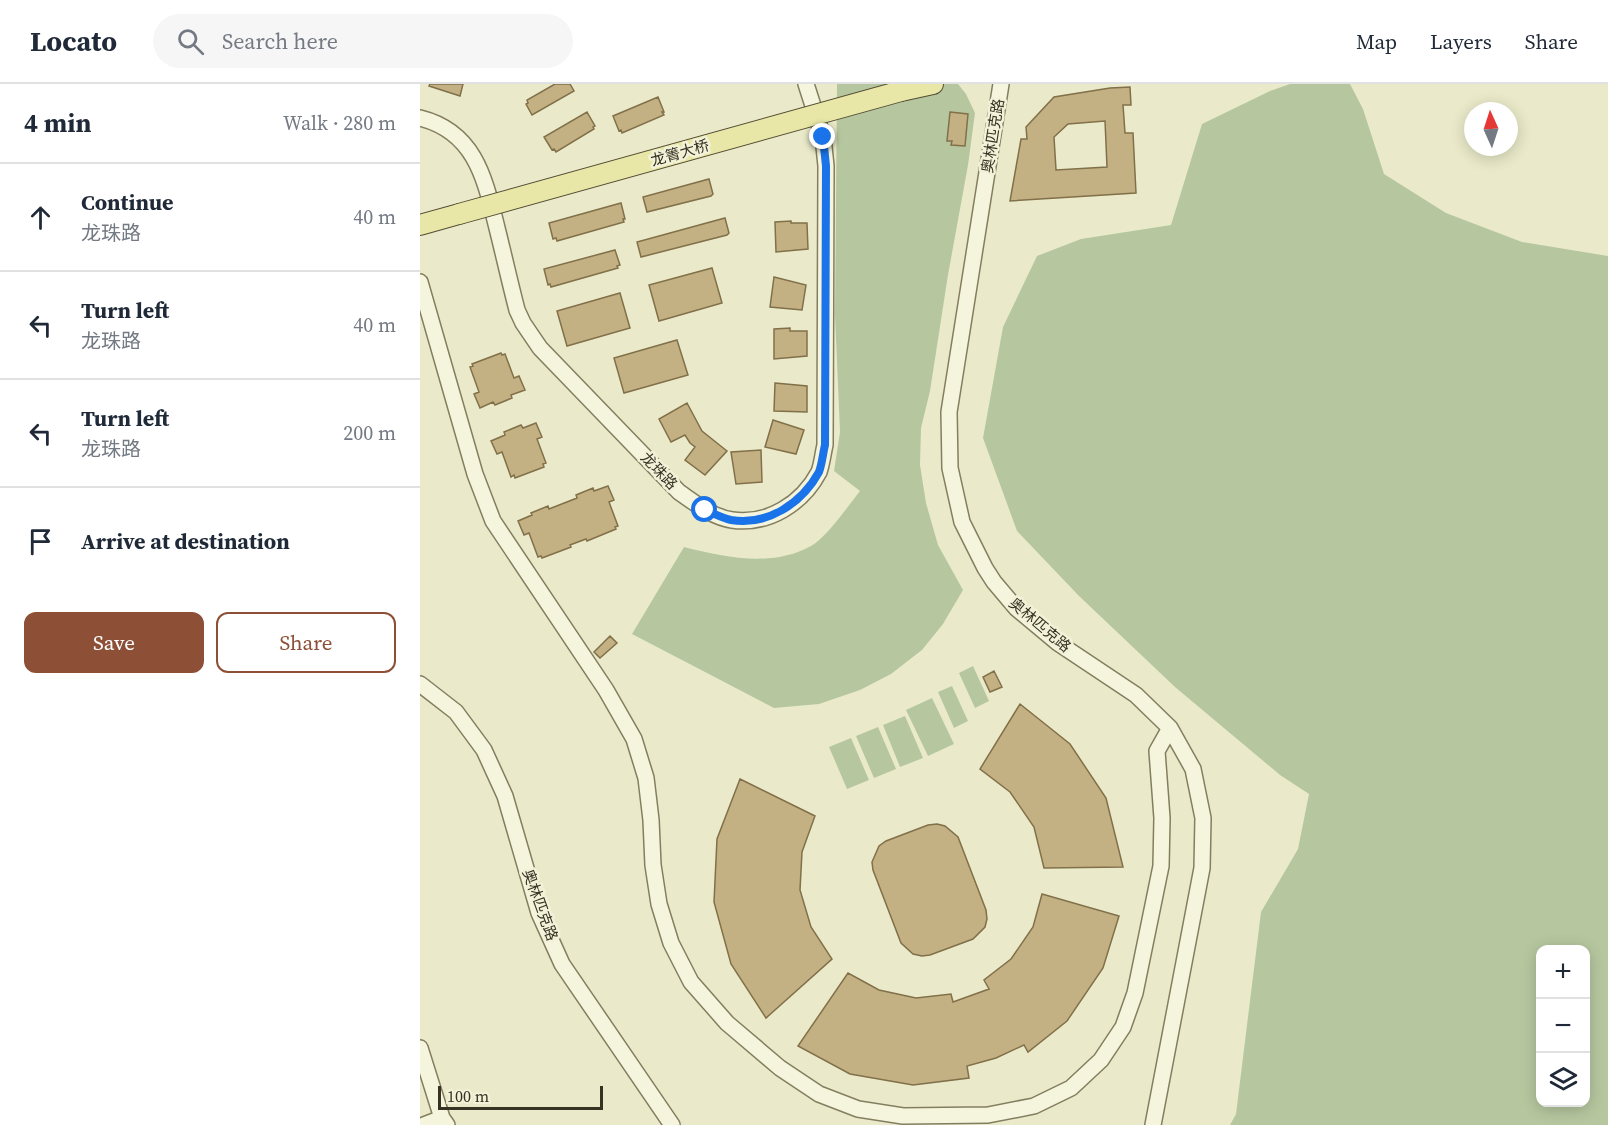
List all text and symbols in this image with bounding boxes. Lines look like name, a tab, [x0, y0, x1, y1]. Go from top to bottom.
search box	[153, 14, 573, 68]
text: Locato	[30, 22, 117, 60]
icon: search	[174, 25, 207, 58]
text: Search here	[222, 26, 338, 56]
text: Map	[1356, 27, 1397, 56]
text: Layers	[1430, 27, 1492, 56]
text: Share	[1525, 27, 1578, 56]
street label: 奥林匹克路	[976, 97, 1009, 175]
north arrow	[1464, 102, 1518, 156]
text: 4 min	[24, 105, 91, 141]
text: Walk · 280 m	[283, 109, 396, 137]
route end	[809, 123, 835, 149]
street label: 龙箐大桥	[648, 134, 712, 171]
text: Continue	[81, 187, 174, 217]
icon: ahead	[24, 201, 57, 234]
text: 40 m	[353, 203, 396, 231]
text: 龙珠路	[81, 219, 141, 247]
text: Turn left	[81, 295, 169, 325]
icon: left	[24, 309, 57, 342]
text: 40 m	[353, 311, 396, 339]
text: 龙珠路	[81, 327, 141, 355]
text: Turn left	[81, 403, 169, 433]
icon: left	[24, 417, 57, 450]
text: 200 m	[343, 419, 396, 447]
text: 龙珠路	[81, 435, 141, 463]
street label: 龙珠路	[636, 447, 683, 494]
route start	[691, 496, 717, 522]
icon: arrive	[24, 525, 57, 558]
text: Arrive at destination	[81, 526, 290, 556]
street label: 奥林匹克路	[1005, 592, 1076, 657]
button: Save	[24, 612, 204, 673]
button: Share	[216, 612, 396, 673]
street label: 奥林匹克路	[518, 866, 563, 944]
map controls	[1536, 945, 1590, 1107]
button: +	[1536, 945, 1590, 999]
button: −	[1536, 999, 1590, 1053]
button: layers	[1536, 1053, 1590, 1107]
scale bar	[438, 1083, 603, 1110]
text: 100 m	[447, 1085, 489, 1107]

